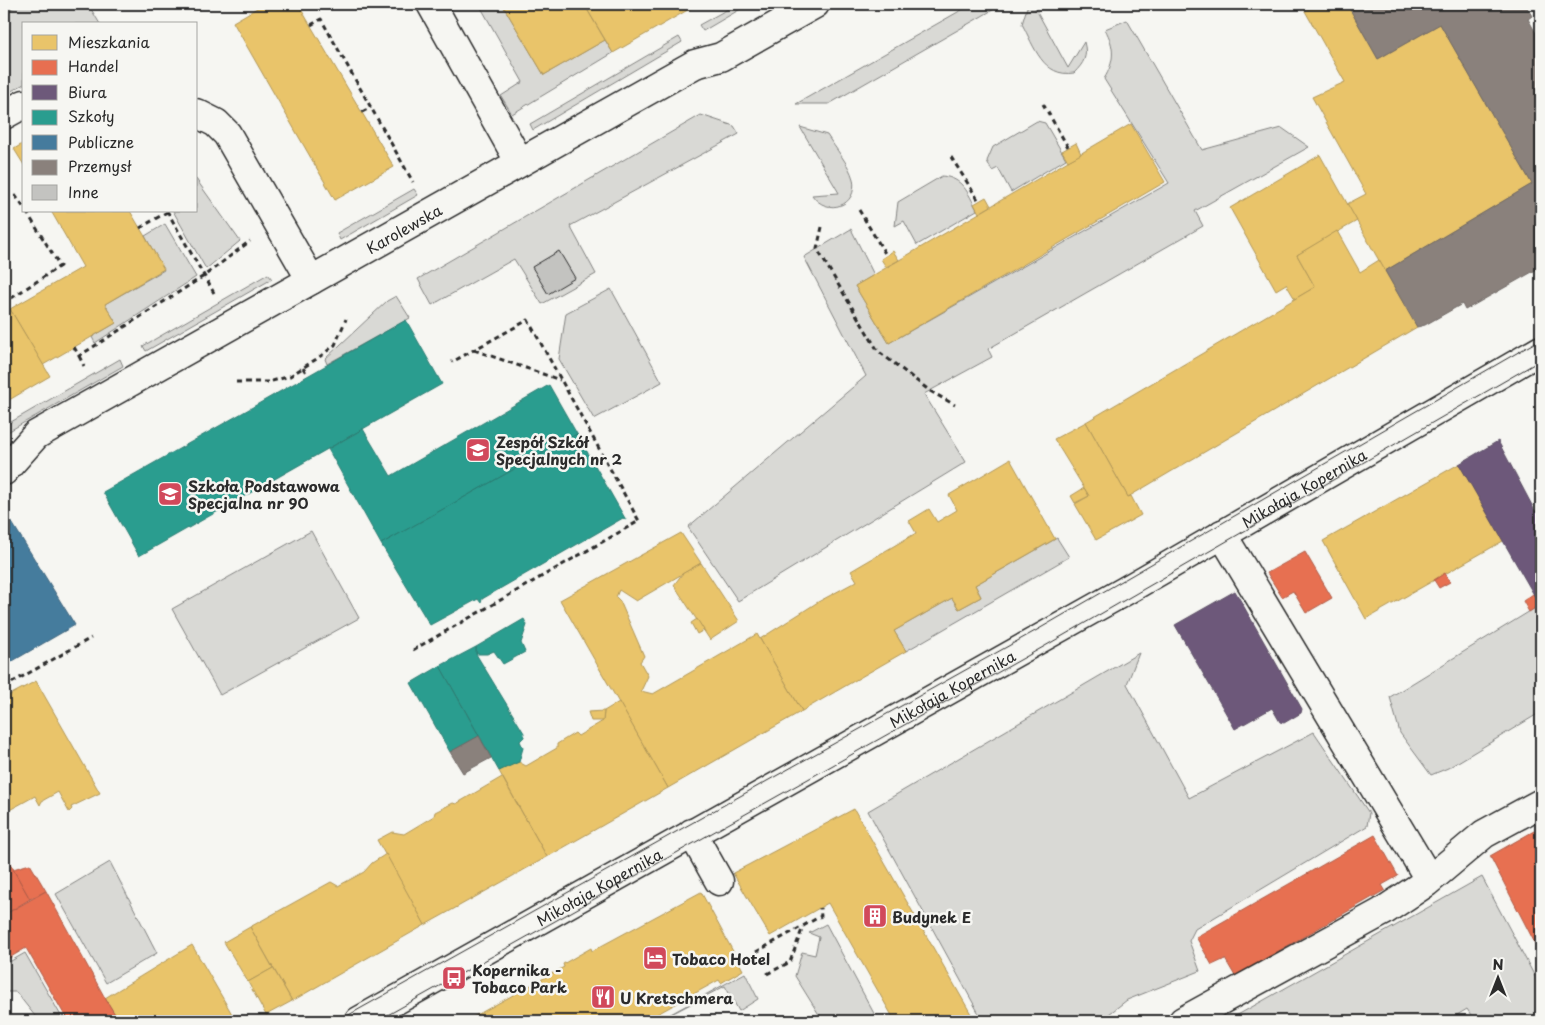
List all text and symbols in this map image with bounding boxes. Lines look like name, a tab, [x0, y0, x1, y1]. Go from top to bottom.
legend	[22, 22, 198, 212]
text: Mieszkania	[68, 30, 150, 53]
text: Handel	[68, 54, 119, 77]
text: Biura	[68, 80, 107, 103]
text: Szkoły	[68, 104, 114, 127]
text: Publiczne	[68, 130, 134, 153]
text: Przemysł	[68, 154, 132, 177]
text: Inne	[68, 180, 99, 203]
street label: Karolewska	[362, 197, 446, 259]
place label: Zespół Szkół Specjalnych nr 2	[496, 430, 622, 470]
school or university icon: Zespół Szkół Specjalnych nr 2	[465, 437, 491, 463]
street label: Mikołaja Kopernika	[1237, 442, 1371, 533]
place label: Szkoła Podstawowa Specjalna nr 90	[188, 474, 340, 514]
school or university icon: Szkoła Podstawowa Specjalna nr 90	[157, 481, 183, 507]
street label: Mikołaja Kopernika	[885, 643, 1020, 733]
street label: Mikołaja Kopernika	[532, 842, 666, 931]
building icon: Budynek E	[862, 903, 888, 929]
place label: Budynek E	[892, 905, 971, 928]
hotel icon: Tobaco Hotel	[642, 945, 668, 971]
place label: Tobaco Hotel	[672, 947, 770, 970]
north arrow	[1472, 952, 1522, 1002]
text: N	[1492, 954, 1504, 975]
place label: Kopernika - Tobaco Park	[472, 958, 567, 998]
bus stop icon: Kopernika - Tobaco Park	[441, 965, 467, 991]
restaurant icon: U Kretschmera	[590, 984, 616, 1010]
place label: U Kretschmera	[620, 986, 734, 1009]

